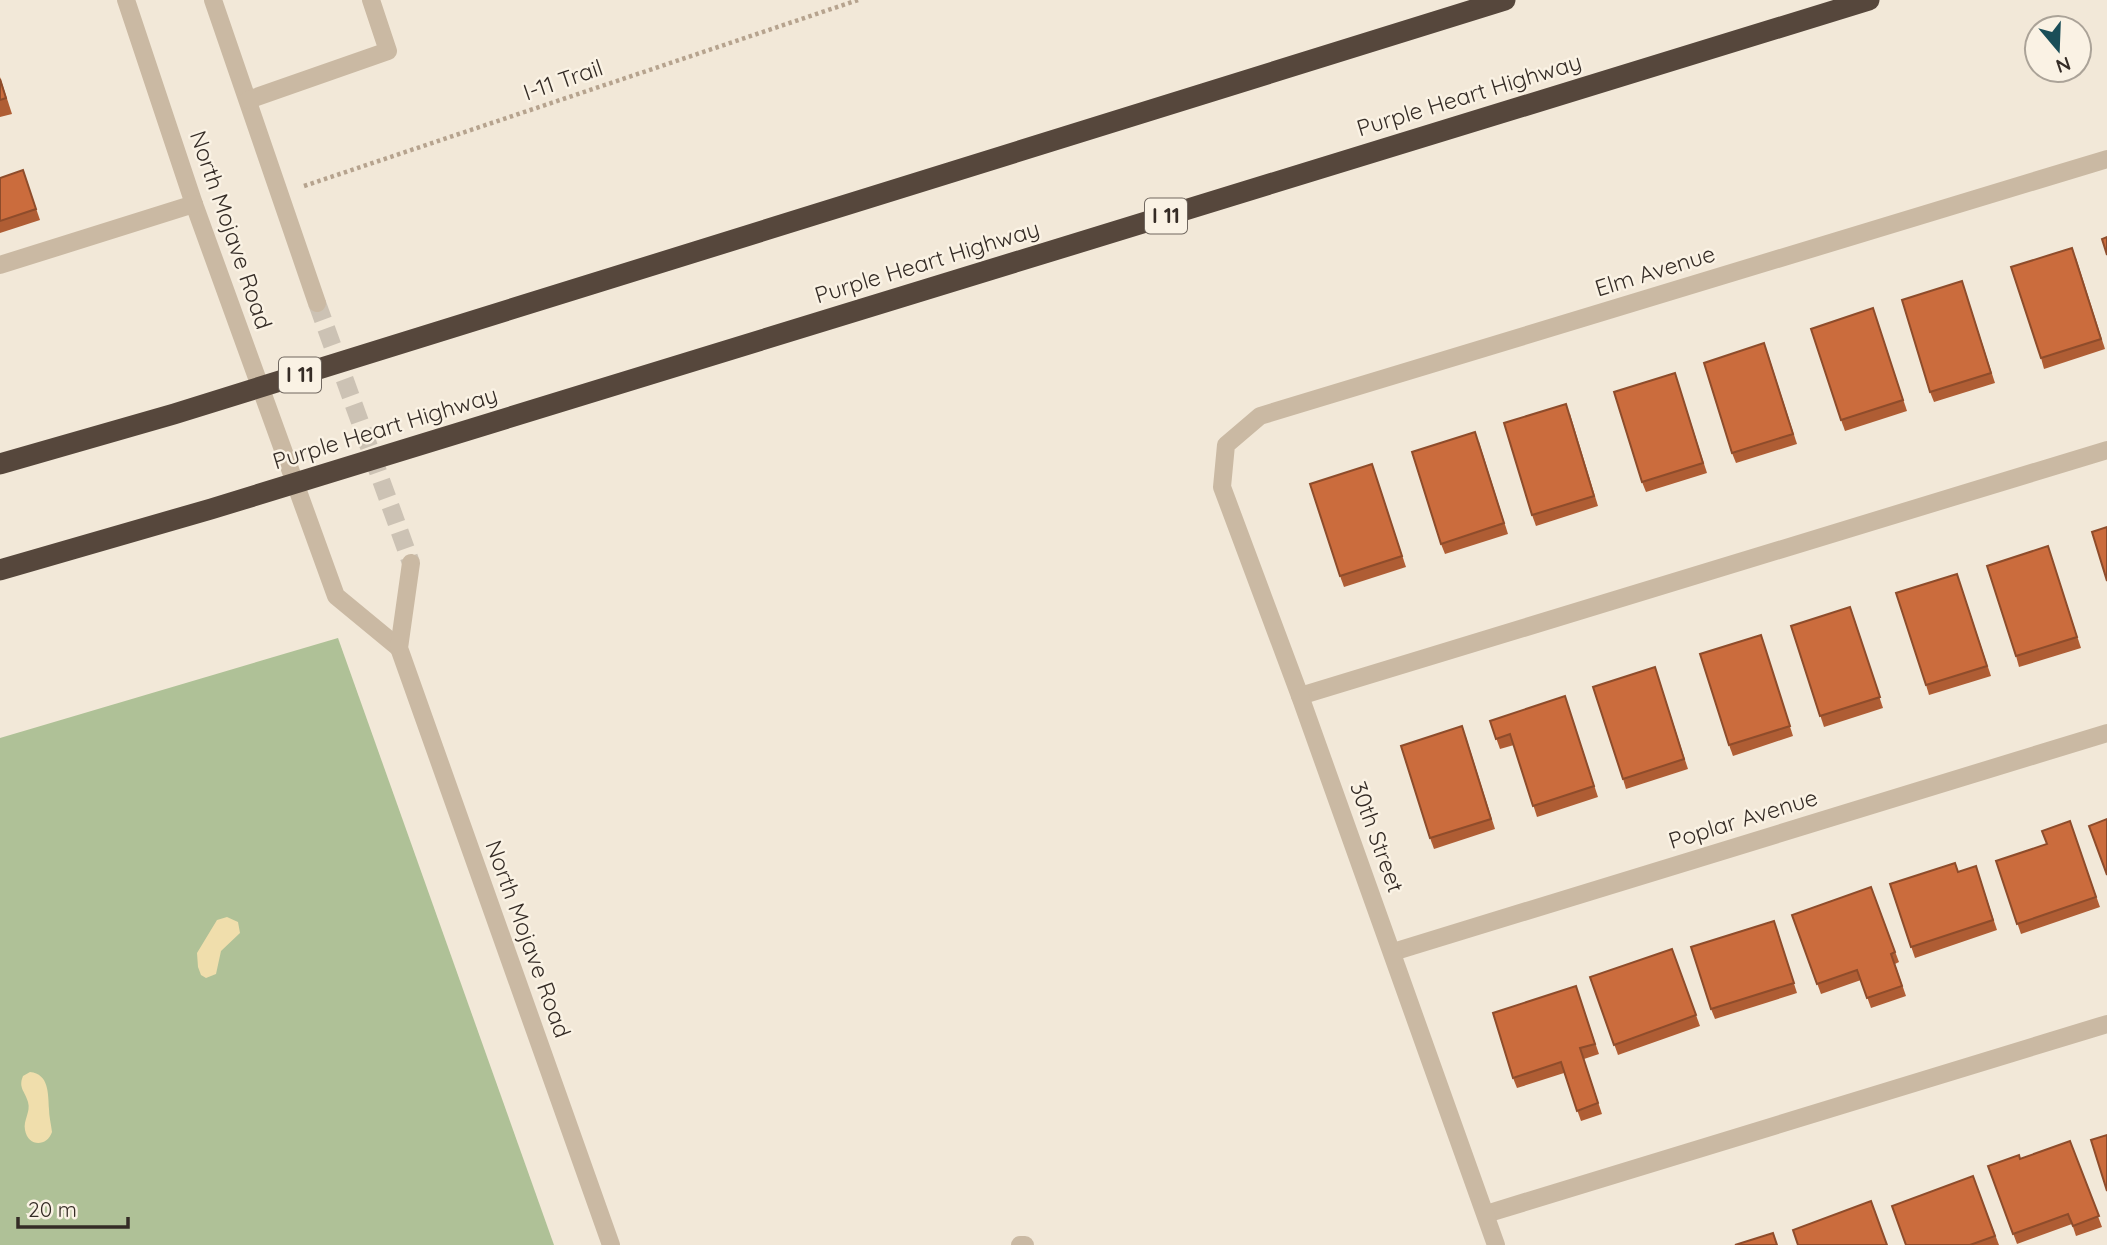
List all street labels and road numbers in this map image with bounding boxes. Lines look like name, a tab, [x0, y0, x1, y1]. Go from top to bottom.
street label: Purple Heart Highway	[1353, 47, 1585, 143]
street label: I-11 Trail	[519, 52, 606, 107]
street label: North Mojave Road	[184, 127, 279, 333]
road number: I 11	[1145, 198, 1187, 234]
street label: Purple Heart Highway	[811, 214, 1043, 310]
street label: Elm Avenue	[1591, 238, 1719, 303]
road number: I 11	[279, 358, 321, 392]
street label: Purple Heart Highway	[269, 380, 501, 476]
street label: 30th Street	[1344, 777, 1411, 896]
street label: Poplar Avenue	[1665, 782, 1821, 855]
street label: North Mojave Road	[479, 836, 578, 1041]

